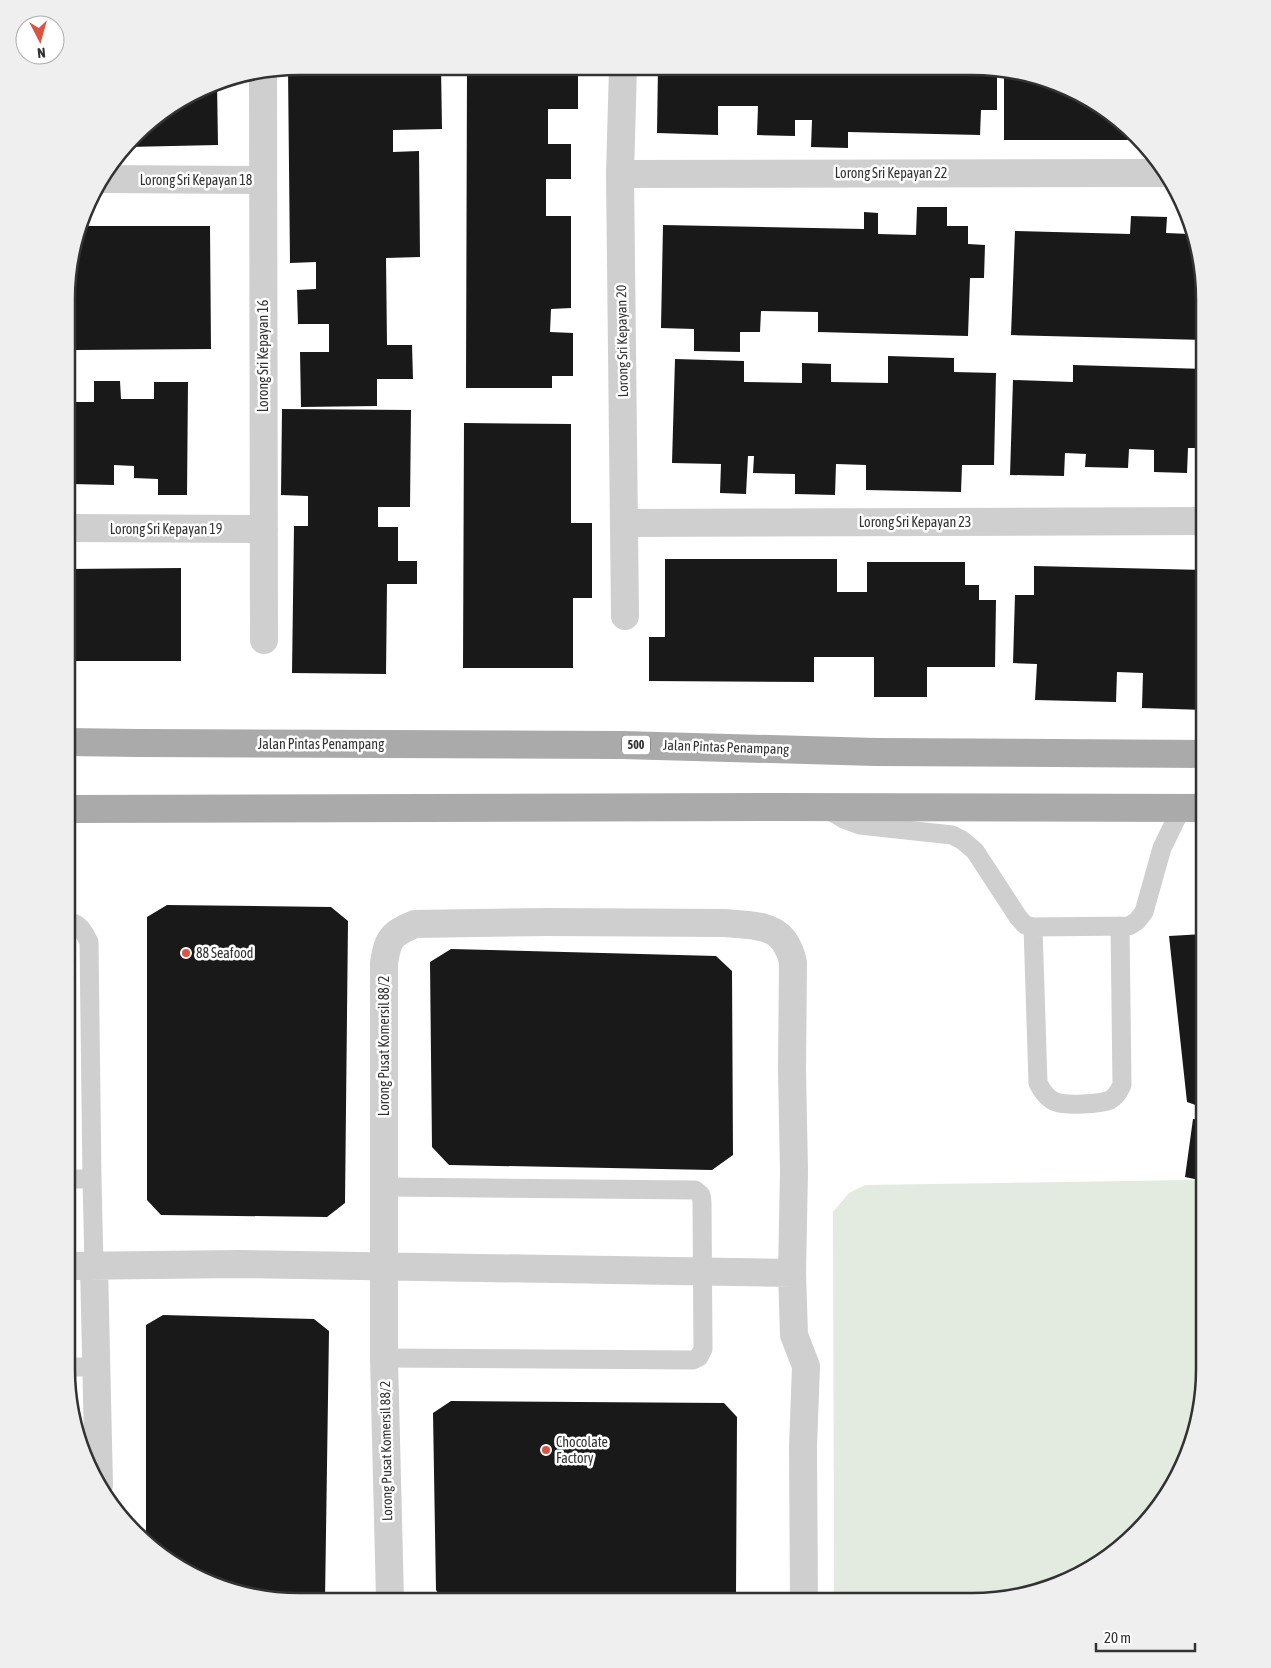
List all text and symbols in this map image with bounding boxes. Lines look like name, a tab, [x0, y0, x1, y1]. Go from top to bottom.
north arrow	[15, 15, 65, 65]
text: N	[36, 45, 46, 61]
street label: Lorong Sri Kepayan 22	[835, 165, 947, 181]
street label: Lorong Sri Kepayan 18	[140, 172, 253, 188]
street label: Lorong Sri Kepayan 20	[613, 284, 631, 397]
street label: Lorong Sri Kepayan 16	[255, 299, 271, 412]
street label: Lorong Sri Kepayan 23	[859, 514, 971, 530]
street label: Lorong Sri Kepayan 19	[110, 521, 222, 537]
street label: Jalan Pintas Penampang	[258, 736, 384, 752]
road number: 500	[622, 736, 650, 754]
street label: Jalan Pintas Penampang	[663, 737, 789, 757]
place label: 88 Seafood	[196, 945, 253, 961]
marker: 88 Seafood	[180, 947, 192, 959]
street label: Lorong Pusat Komersil 88/2	[376, 976, 392, 1116]
street label: Lorong Pusat Komersil 88/2	[377, 1381, 395, 1521]
place label: Chocolate Factory	[556, 1434, 608, 1466]
marker: Chocolate Factory	[540, 1444, 552, 1456]
scale bar	[1096, 1620, 1195, 1652]
text: 20 m	[1104, 1629, 1131, 1646]

